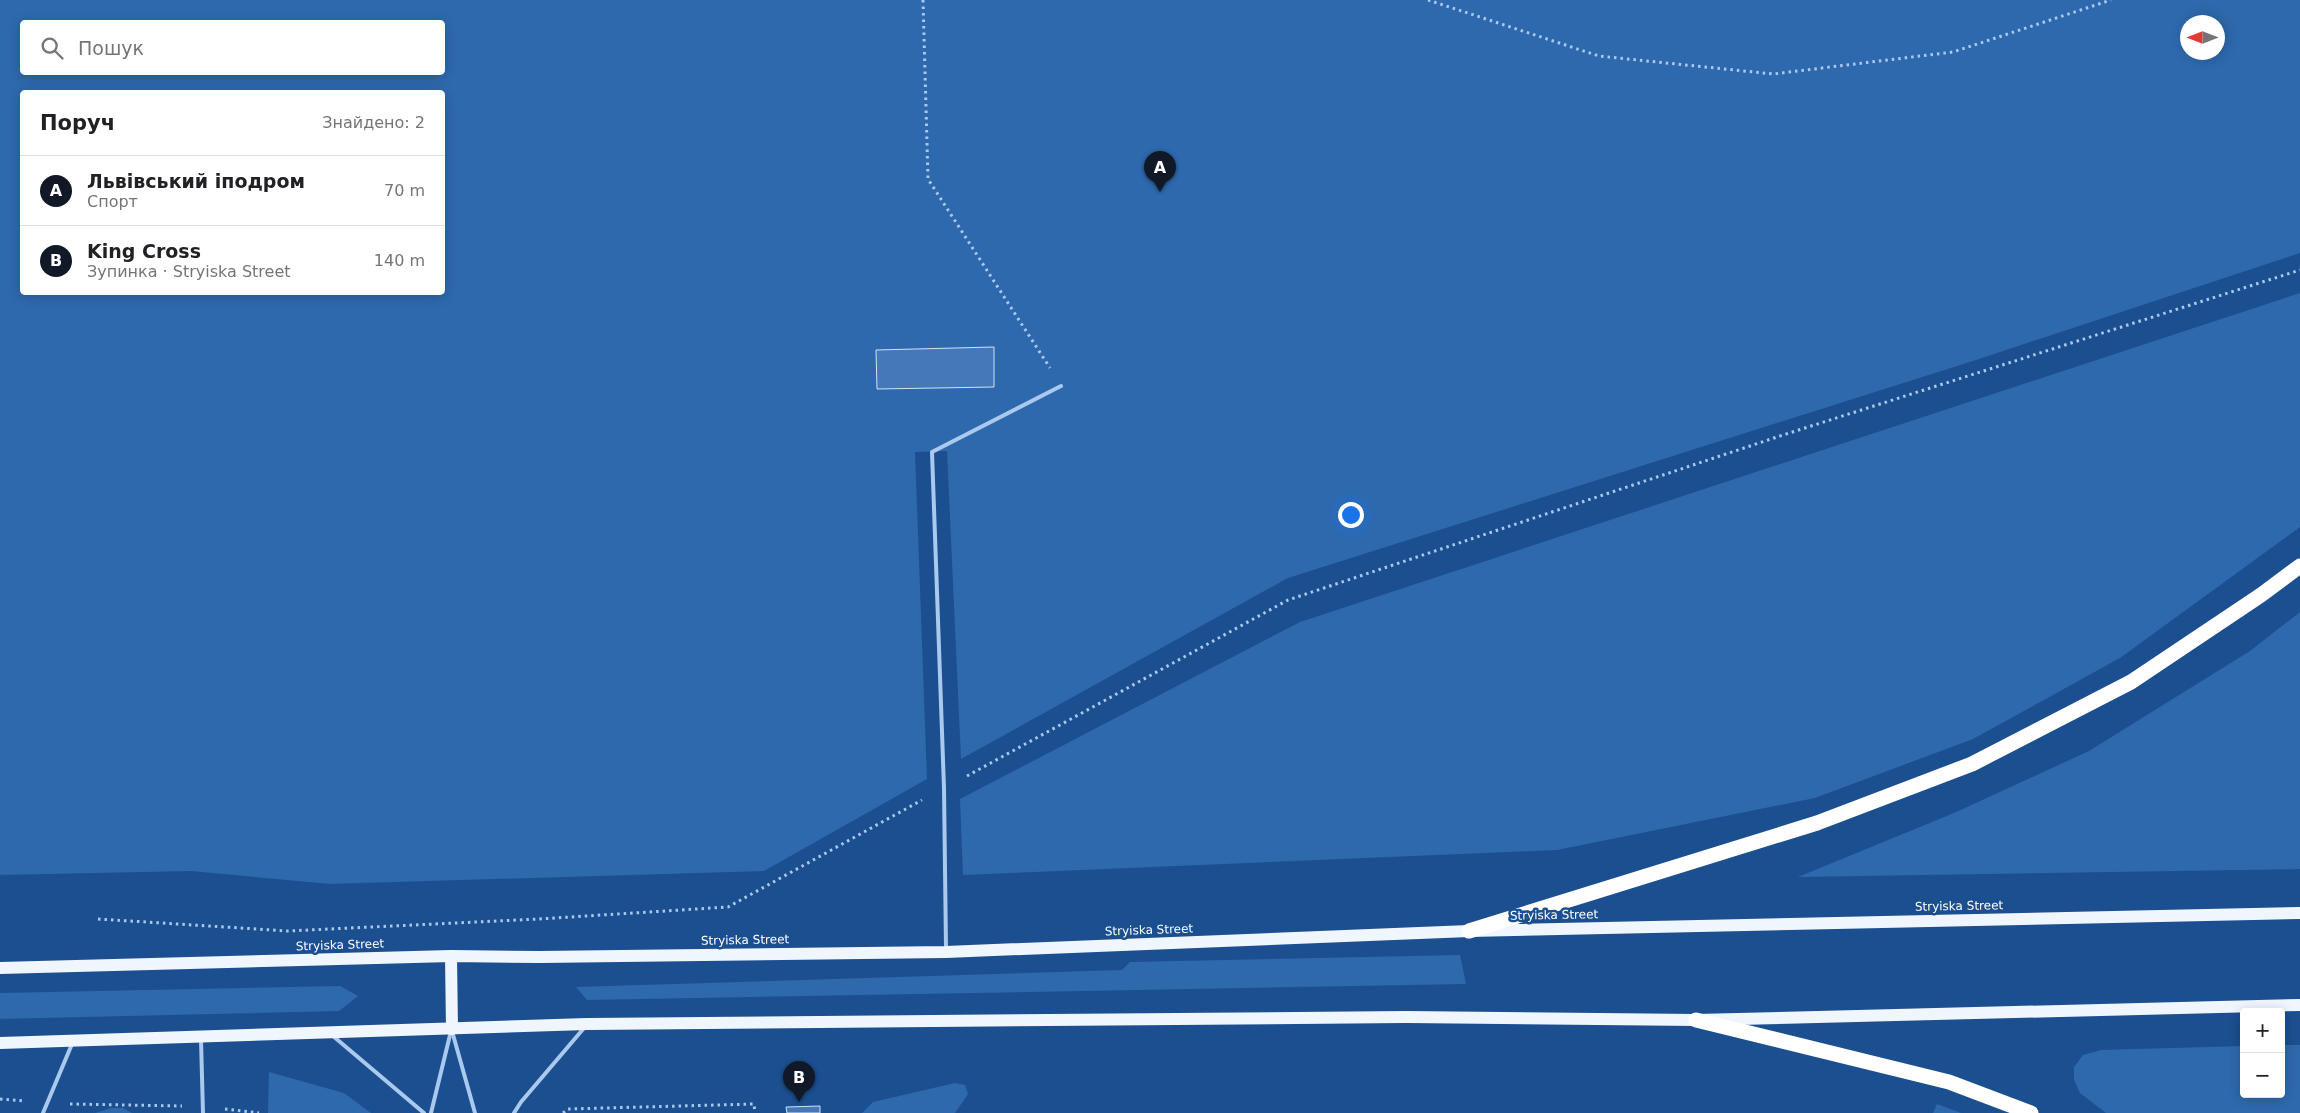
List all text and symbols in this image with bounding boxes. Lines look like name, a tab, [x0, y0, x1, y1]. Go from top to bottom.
north arrow	[2180, 15, 2225, 60]
search box	[20, 20, 445, 75]
icon: search	[38, 34, 66, 62]
text: Пошук	[78, 37, 144, 59]
text: Поруч	[40, 111, 115, 135]
text: Знайдено: 2	[322, 113, 425, 132]
pin: A	[1144, 151, 1176, 192]
text: Львівський іподром	[87, 170, 305, 192]
text: A	[50, 181, 62, 200]
text: 70 m	[384, 181, 425, 200]
text: Спорт	[87, 192, 138, 211]
text: King Cross	[87, 240, 201, 262]
text: B	[50, 251, 62, 270]
text: 140 m	[374, 251, 425, 270]
text: Зупинка · Stryiska Street	[87, 262, 291, 281]
your location	[1338, 502, 1364, 528]
street label: Stryiska Street	[1915, 898, 2004, 914]
street label: Stryiska Street	[1510, 907, 1599, 923]
street label: Stryiska Street	[1105, 921, 1194, 939]
street label: Stryiska Street	[701, 932, 790, 948]
street label: Stryiska Street	[296, 936, 385, 954]
map controls	[2240, 1008, 2285, 1098]
button: +	[2240, 1008, 2285, 1053]
button: −	[2240, 1053, 2285, 1098]
pin: B	[783, 1061, 815, 1102]

